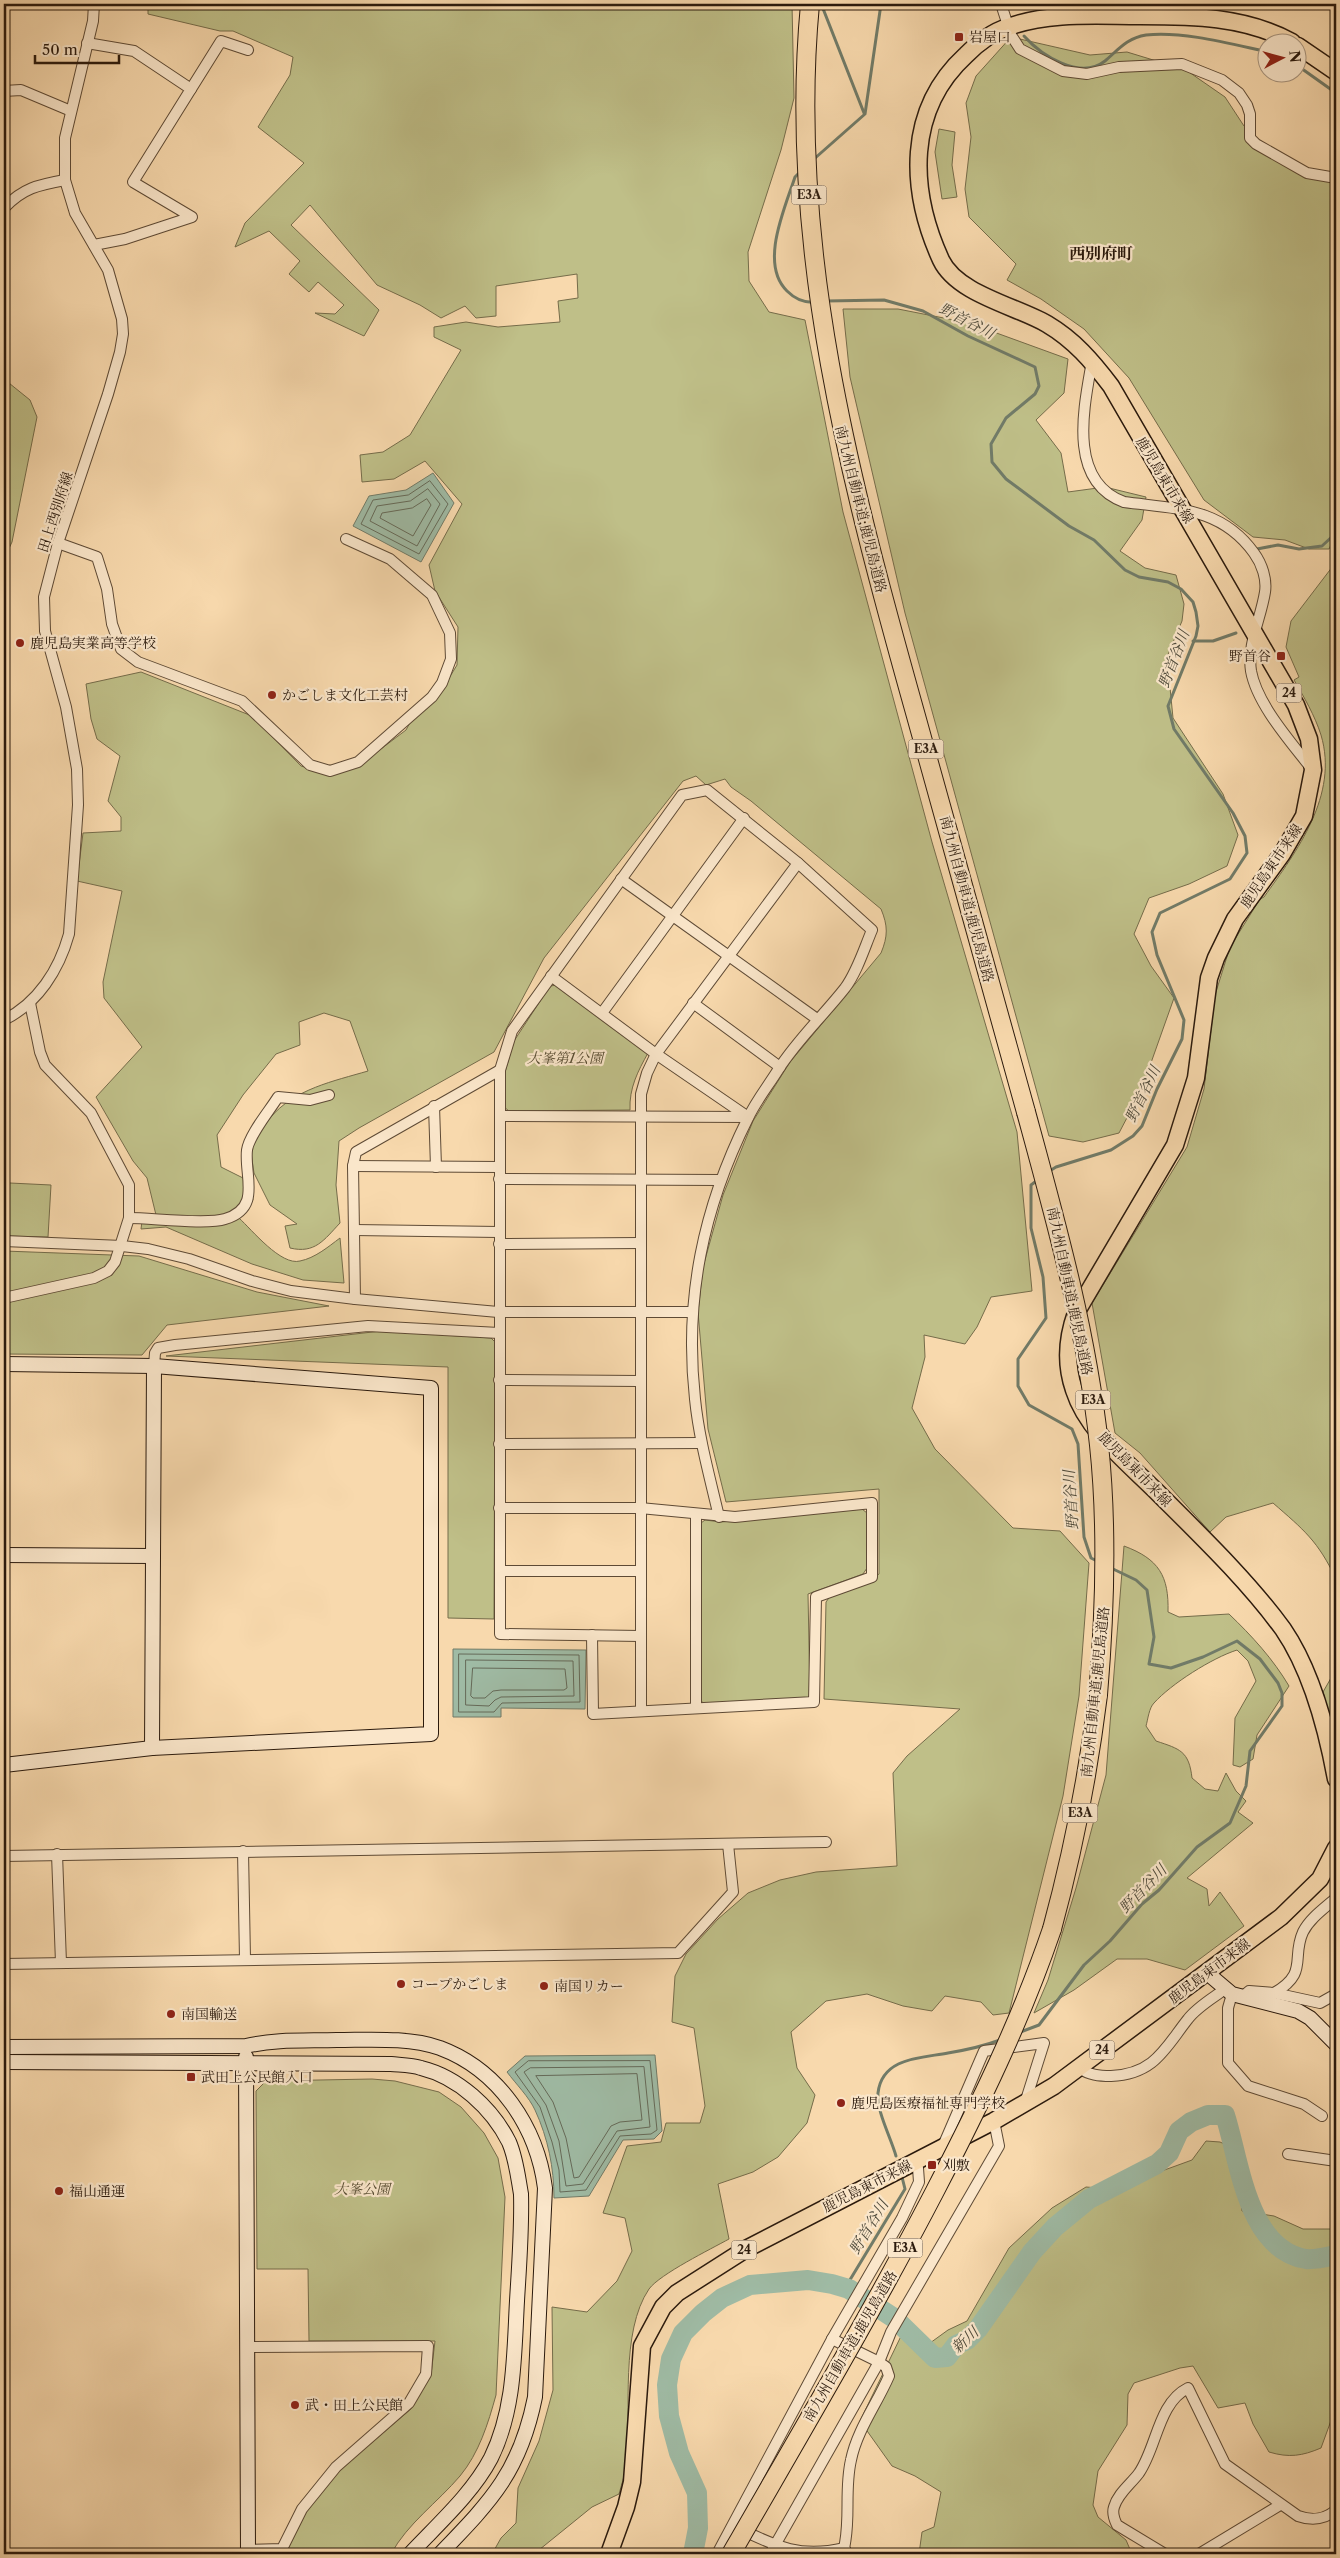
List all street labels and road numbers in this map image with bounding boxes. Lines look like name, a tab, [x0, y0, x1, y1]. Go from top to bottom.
road number: E3A	[792, 186, 826, 204]
street label: 南九州自動車道;鹿児島道路	[831, 423, 891, 595]
street label: 鹿児島東市来線	[1132, 433, 1198, 527]
street label: 田上西別府線	[33, 469, 77, 555]
road number: 24	[1276, 684, 1302, 702]
road number: E3A	[908, 740, 944, 759]
street label: 南九州自動車道;鹿児島道路	[936, 814, 998, 984]
street label: 鹿児島東市来線	[1236, 820, 1306, 912]
street label: 南九州自動車道;鹿児島道路	[1043, 1205, 1097, 1377]
road number: E3A	[1076, 1390, 1110, 1410]
street label: 鹿児島東市来線	[1094, 1428, 1176, 1510]
street label: 南九州自動車道;鹿児島道路	[1077, 1606, 1113, 1778]
road number: E3A	[1062, 1804, 1098, 1822]
street label: 鹿児島東市来線	[1164, 1934, 1254, 2008]
road number: 24	[1090, 2040, 1114, 2060]
street label: 鹿児島東市来線	[819, 2156, 915, 2216]
road number: E3A	[888, 2238, 922, 2258]
road number: 24	[732, 2240, 756, 2260]
street label: 南九州自動車道;鹿児島道路	[799, 2267, 901, 2425]

